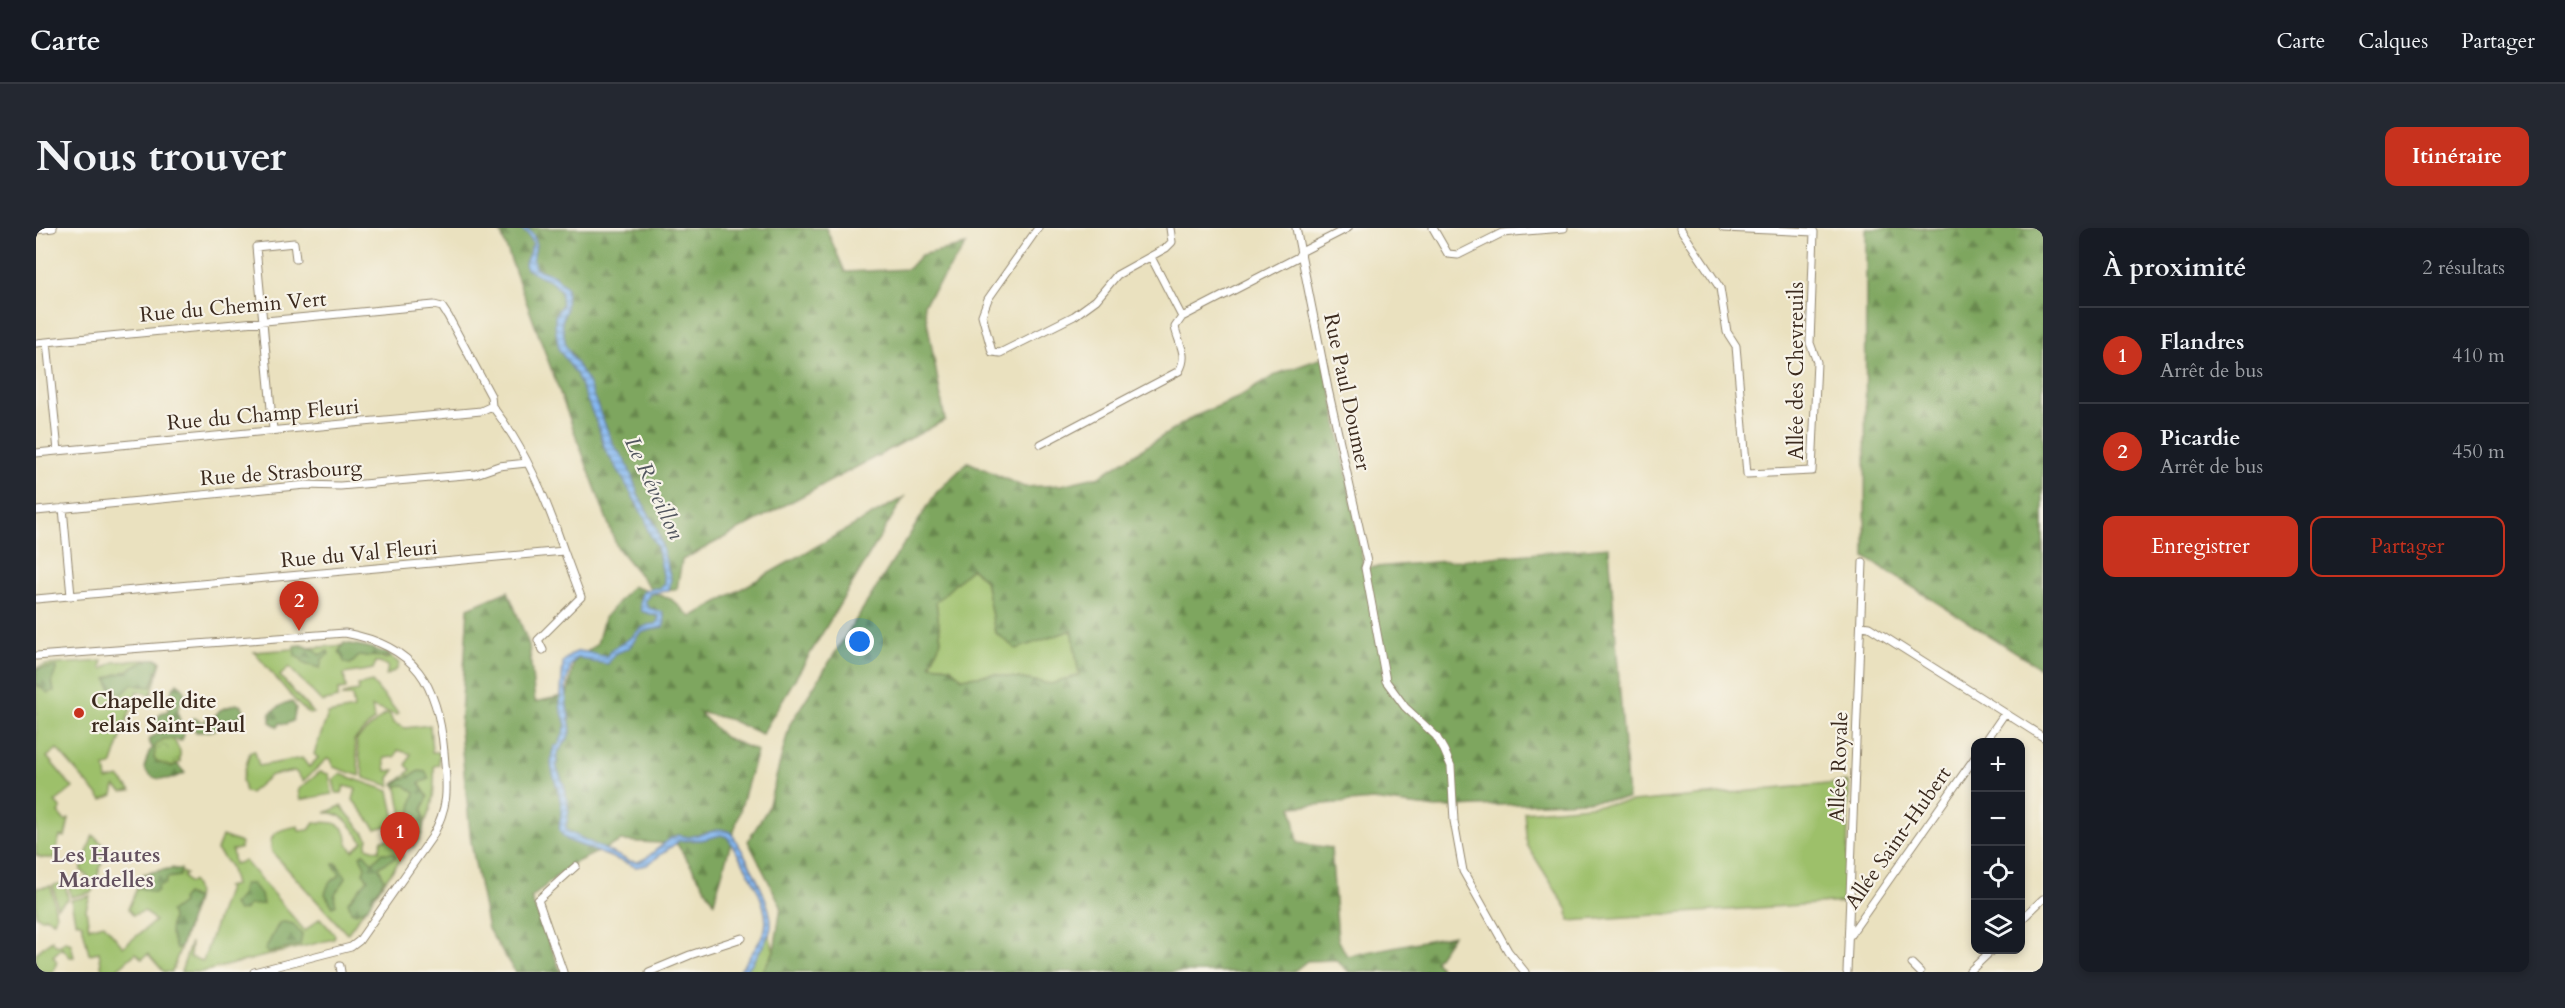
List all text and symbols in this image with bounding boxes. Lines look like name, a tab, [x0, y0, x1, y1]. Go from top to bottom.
text: Carte	[30, 22, 101, 60]
text: Carte	[2276, 27, 2325, 56]
text: Calques	[2358, 27, 2428, 56]
text: Partager	[2461, 27, 2535, 56]
button: Itinéraire	[2385, 127, 2529, 186]
text: Nous trouver	[36, 128, 286, 185]
text: À proximité	[2103, 250, 2246, 285]
text: 2 résultats	[2422, 254, 2505, 281]
street label: Allée des Chevreuils	[1782, 282, 1811, 460]
street label: Rue du Chemin Vert	[138, 284, 328, 330]
street label: Rue Paul Doumer	[1316, 311, 1378, 474]
text: Flandres	[2160, 327, 2244, 357]
text: 1	[2117, 342, 2128, 369]
text: 410 m	[2452, 342, 2505, 369]
text: Arrêt de bus	[2160, 357, 2263, 384]
street label: Rue du Champ Fleuri	[166, 392, 360, 438]
text: Picardie	[2160, 423, 2241, 453]
water label: Le Réveillon	[617, 432, 691, 545]
text: 2	[2117, 438, 2128, 465]
text: 450 m	[2452, 438, 2505, 465]
street label: Rue de Strasbourg	[199, 453, 363, 493]
text: Arrêt de bus	[2160, 453, 2263, 480]
button: Enregistrer	[2103, 516, 2298, 577]
button: Partager	[2310, 516, 2505, 577]
street label: Rue du Val Fleuri	[280, 533, 439, 575]
pin: 2	[280, 582, 318, 631]
your location	[845, 627, 874, 656]
place label: Chapelle dite relais Saint-Paul	[91, 687, 245, 740]
marker: Chapelle dite relais Saint-Paul	[72, 706, 86, 720]
street label: Allée Royale	[1823, 711, 1855, 823]
map controls	[1971, 738, 2025, 954]
button: +	[1971, 738, 2025, 792]
street label: Allée Saint-Hubert	[1838, 761, 1958, 915]
button: −	[1971, 792, 2025, 846]
pin: 1	[380, 812, 420, 862]
district label: Les Hautes Mardelles	[52, 840, 160, 895]
button: locate	[1971, 846, 2025, 900]
button: layers	[1971, 900, 2025, 954]

